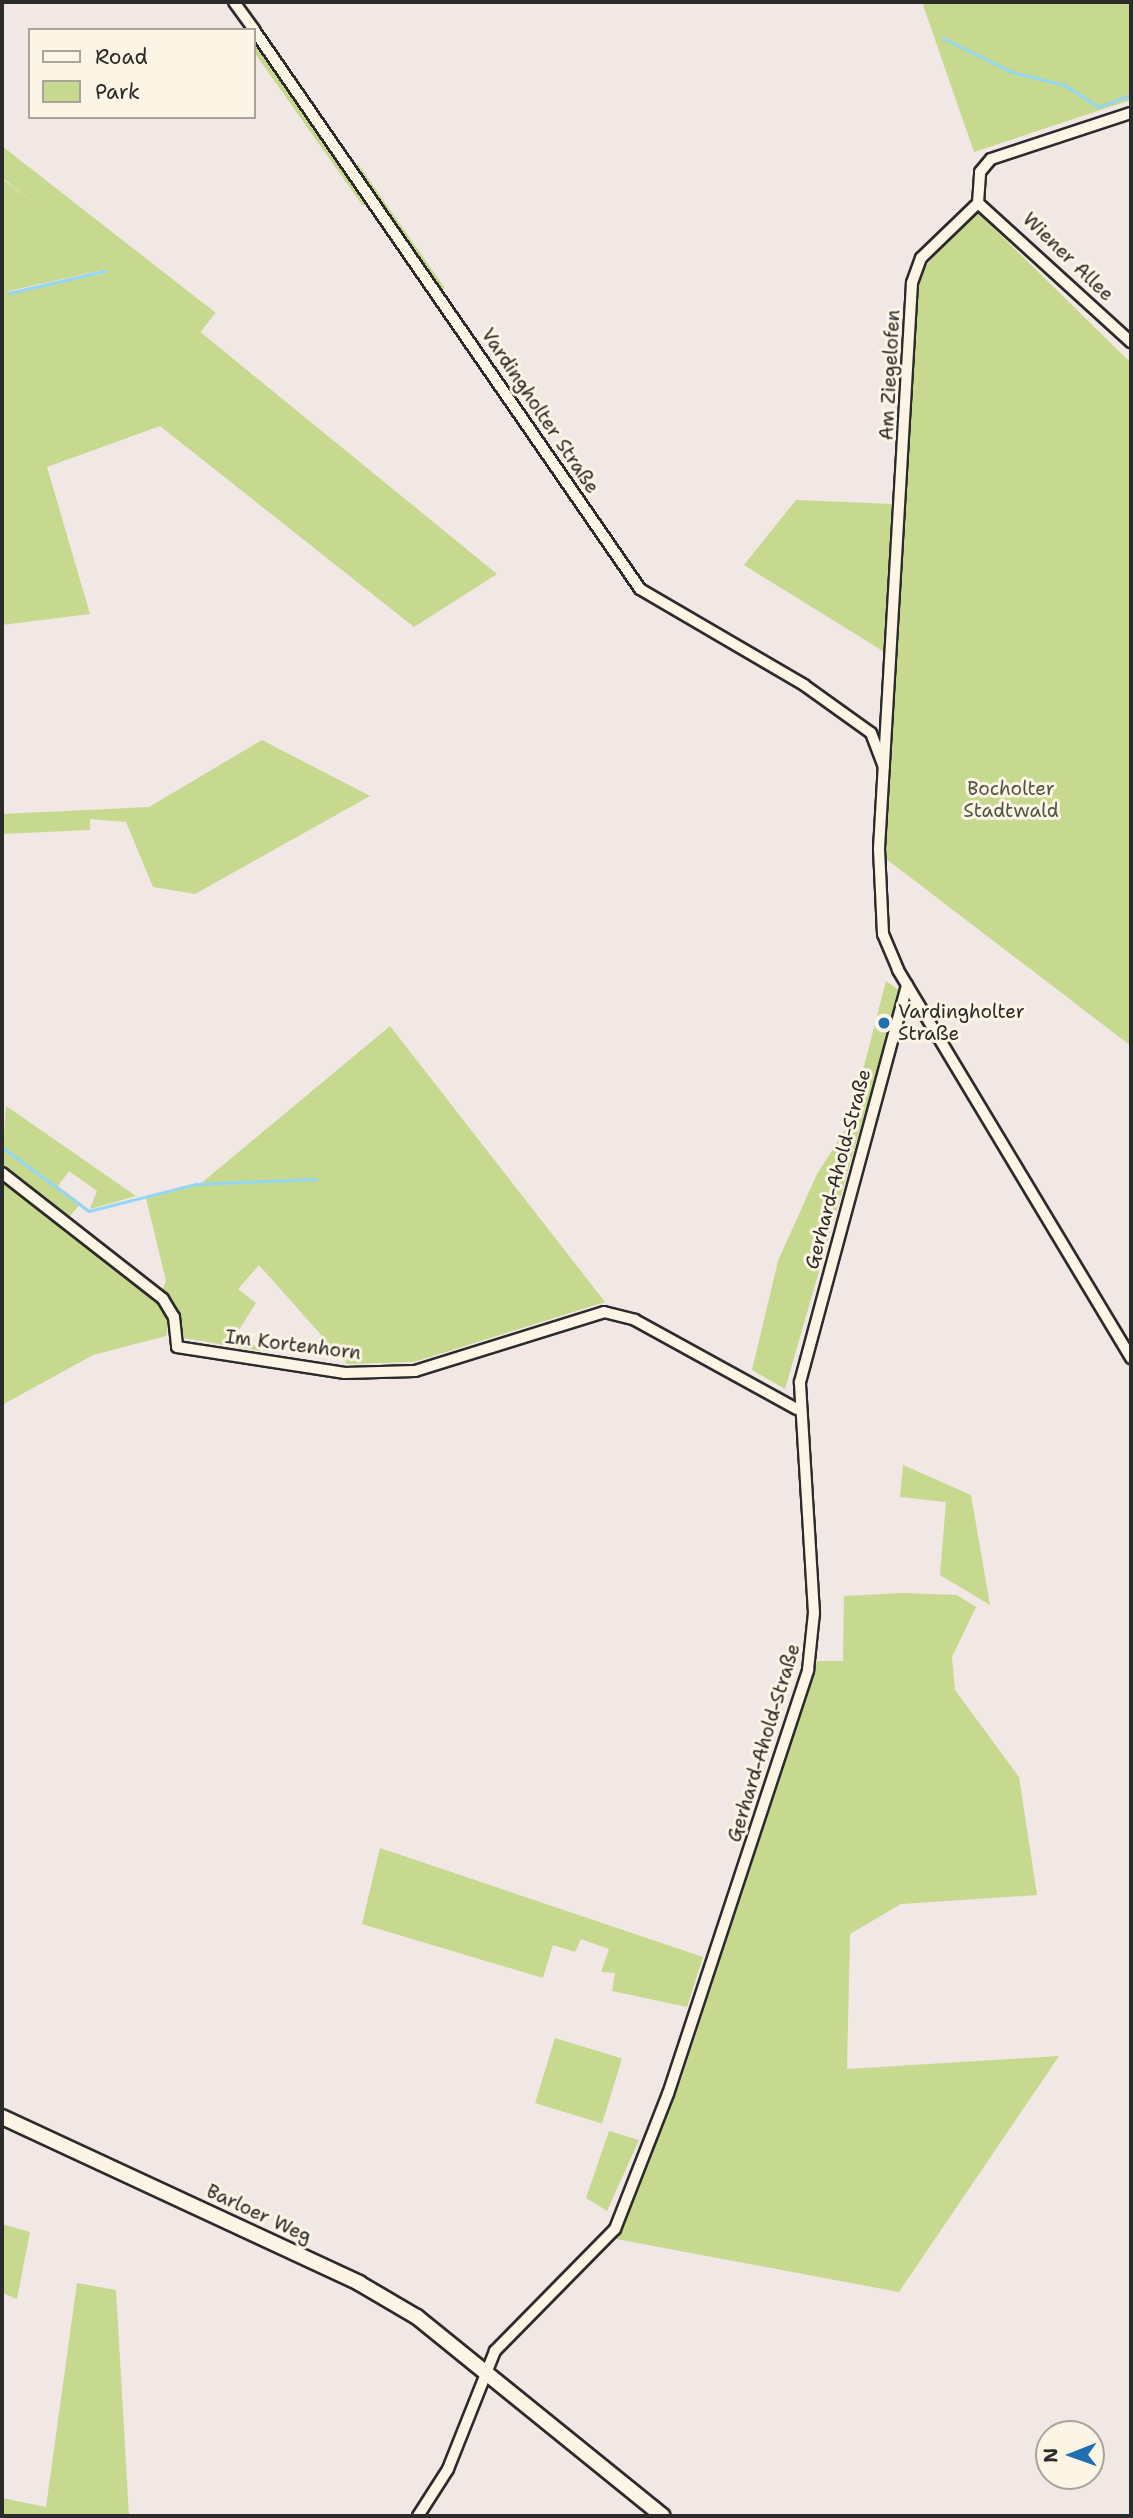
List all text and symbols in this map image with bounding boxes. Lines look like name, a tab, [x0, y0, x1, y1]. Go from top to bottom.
legend	[28, 28, 256, 119]
text: Road	[95, 43, 148, 71]
text: Park	[95, 78, 140, 106]
street label: Wiener Allee	[1018, 208, 1118, 306]
street label: Am Ziegelofen	[875, 309, 905, 441]
street label: Vardingholter Straße	[476, 324, 604, 498]
park label: Bocholter Stadtwald	[963, 778, 1059, 822]
place label: Vardingholter Straße	[898, 1001, 1025, 1045]
marker: Vardingholter Straße	[876, 1015, 892, 1031]
street label: Gerhard-Ahold-Straße	[800, 1066, 876, 1272]
street label: Im Kortenhorn	[224, 1325, 362, 1365]
street label: Gerhard-Ahold-Straße	[723, 1641, 805, 1845]
street label: Barloer Weg	[203, 2180, 315, 2248]
north arrow	[1035, 2420, 1105, 2490]
text: N	[1038, 2448, 1063, 2463]

